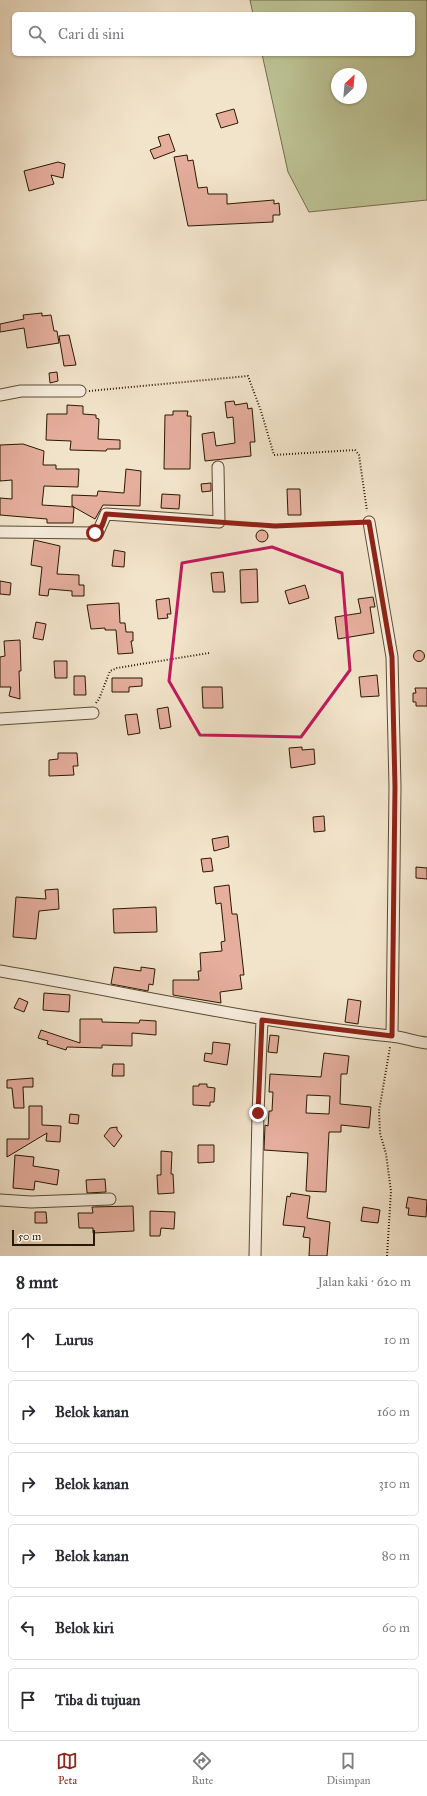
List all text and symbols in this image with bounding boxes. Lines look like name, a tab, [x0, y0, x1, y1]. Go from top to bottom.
search box	[12, 12, 415, 56]
icon: search	[26, 23, 48, 45]
text: Cari di sini	[58, 25, 124, 43]
north arrow	[331, 68, 367, 104]
route start	[86, 524, 104, 542]
route end	[249, 1104, 267, 1122]
scale bar	[12, 1228, 95, 1247]
text: 50 m	[18, 1230, 41, 1243]
text: 8 mnt	[16, 1272, 58, 1293]
text: Jalan kaki · 620 m	[318, 1274, 411, 1290]
icon: ahead	[17, 1329, 39, 1351]
text: Lurus	[55, 1331, 93, 1349]
text: 10 m	[384, 1332, 410, 1348]
icon: right	[17, 1401, 39, 1423]
text: Belok kanan	[55, 1403, 129, 1421]
text: 160 m	[377, 1404, 410, 1420]
icon: right	[17, 1473, 39, 1495]
text: Belok kanan	[55, 1475, 129, 1493]
text: 310 m	[378, 1476, 410, 1492]
icon: right	[17, 1545, 39, 1567]
text: Belok kanan	[55, 1547, 129, 1565]
text: 80 m	[382, 1548, 410, 1564]
icon: left	[17, 1617, 39, 1639]
text: Belok kiri	[55, 1619, 114, 1637]
text: 60 m	[382, 1620, 410, 1636]
icon: arrive	[17, 1689, 39, 1711]
text: Tiba di tujuan	[55, 1691, 140, 1709]
tab: Peta	[56, 1750, 78, 1787]
tab: Rute	[191, 1750, 213, 1787]
tab: Disimpan	[326, 1750, 371, 1787]

